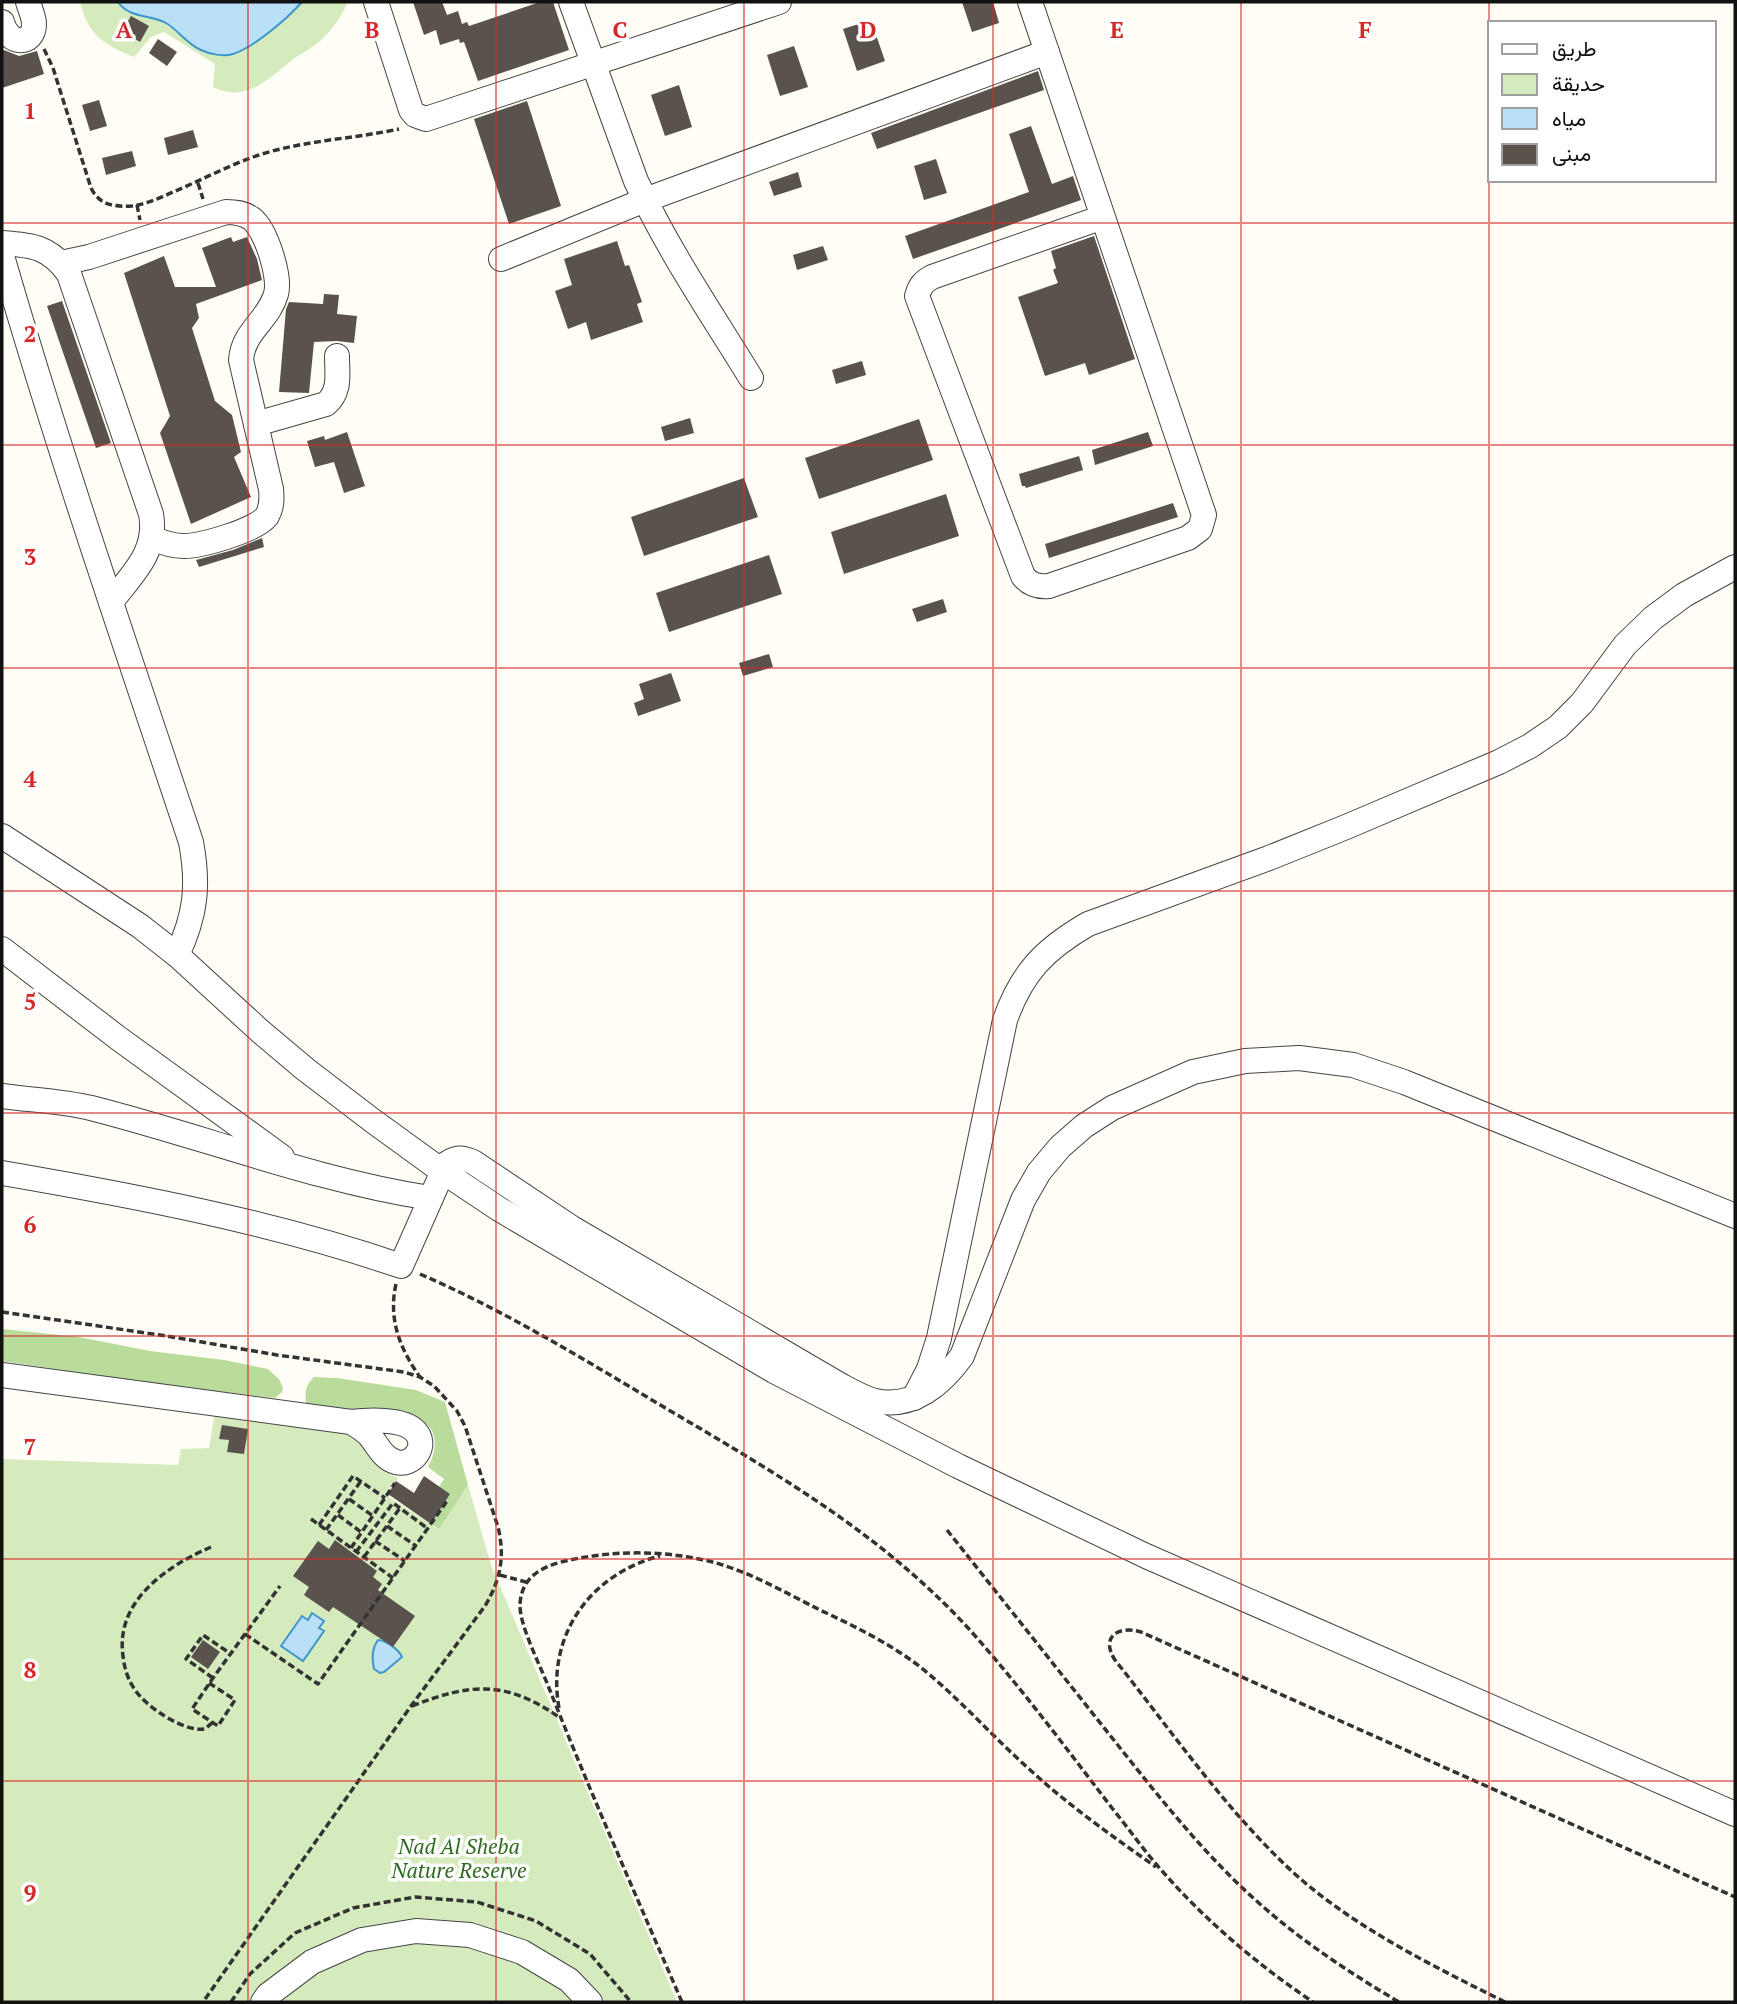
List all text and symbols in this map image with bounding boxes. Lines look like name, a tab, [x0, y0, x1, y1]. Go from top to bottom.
text: A	[116, 14, 133, 45]
text: B	[365, 14, 380, 45]
text: C	[613, 14, 628, 45]
text: D	[860, 14, 877, 45]
text: E	[1110, 14, 1124, 45]
text: F	[1358, 14, 1372, 45]
legend	[1488, 21, 1716, 182]
text: طريق	[1552, 34, 1597, 62]
text: حديقة	[1552, 69, 1605, 97]
text: 1	[24, 95, 37, 126]
text: مياه	[1552, 104, 1586, 132]
text: مبنى	[1552, 139, 1591, 167]
text: 2	[24, 318, 37, 349]
text: 3	[24, 541, 37, 572]
text: 4	[24, 763, 37, 794]
text: 5	[24, 986, 37, 1017]
text: 6	[24, 1209, 37, 1240]
text: 7	[24, 1431, 37, 1462]
text: 8	[24, 1654, 37, 1685]
park label: Nad Al Sheba Nature Reserve	[390, 1832, 527, 1884]
text: 9	[24, 1877, 37, 1908]

